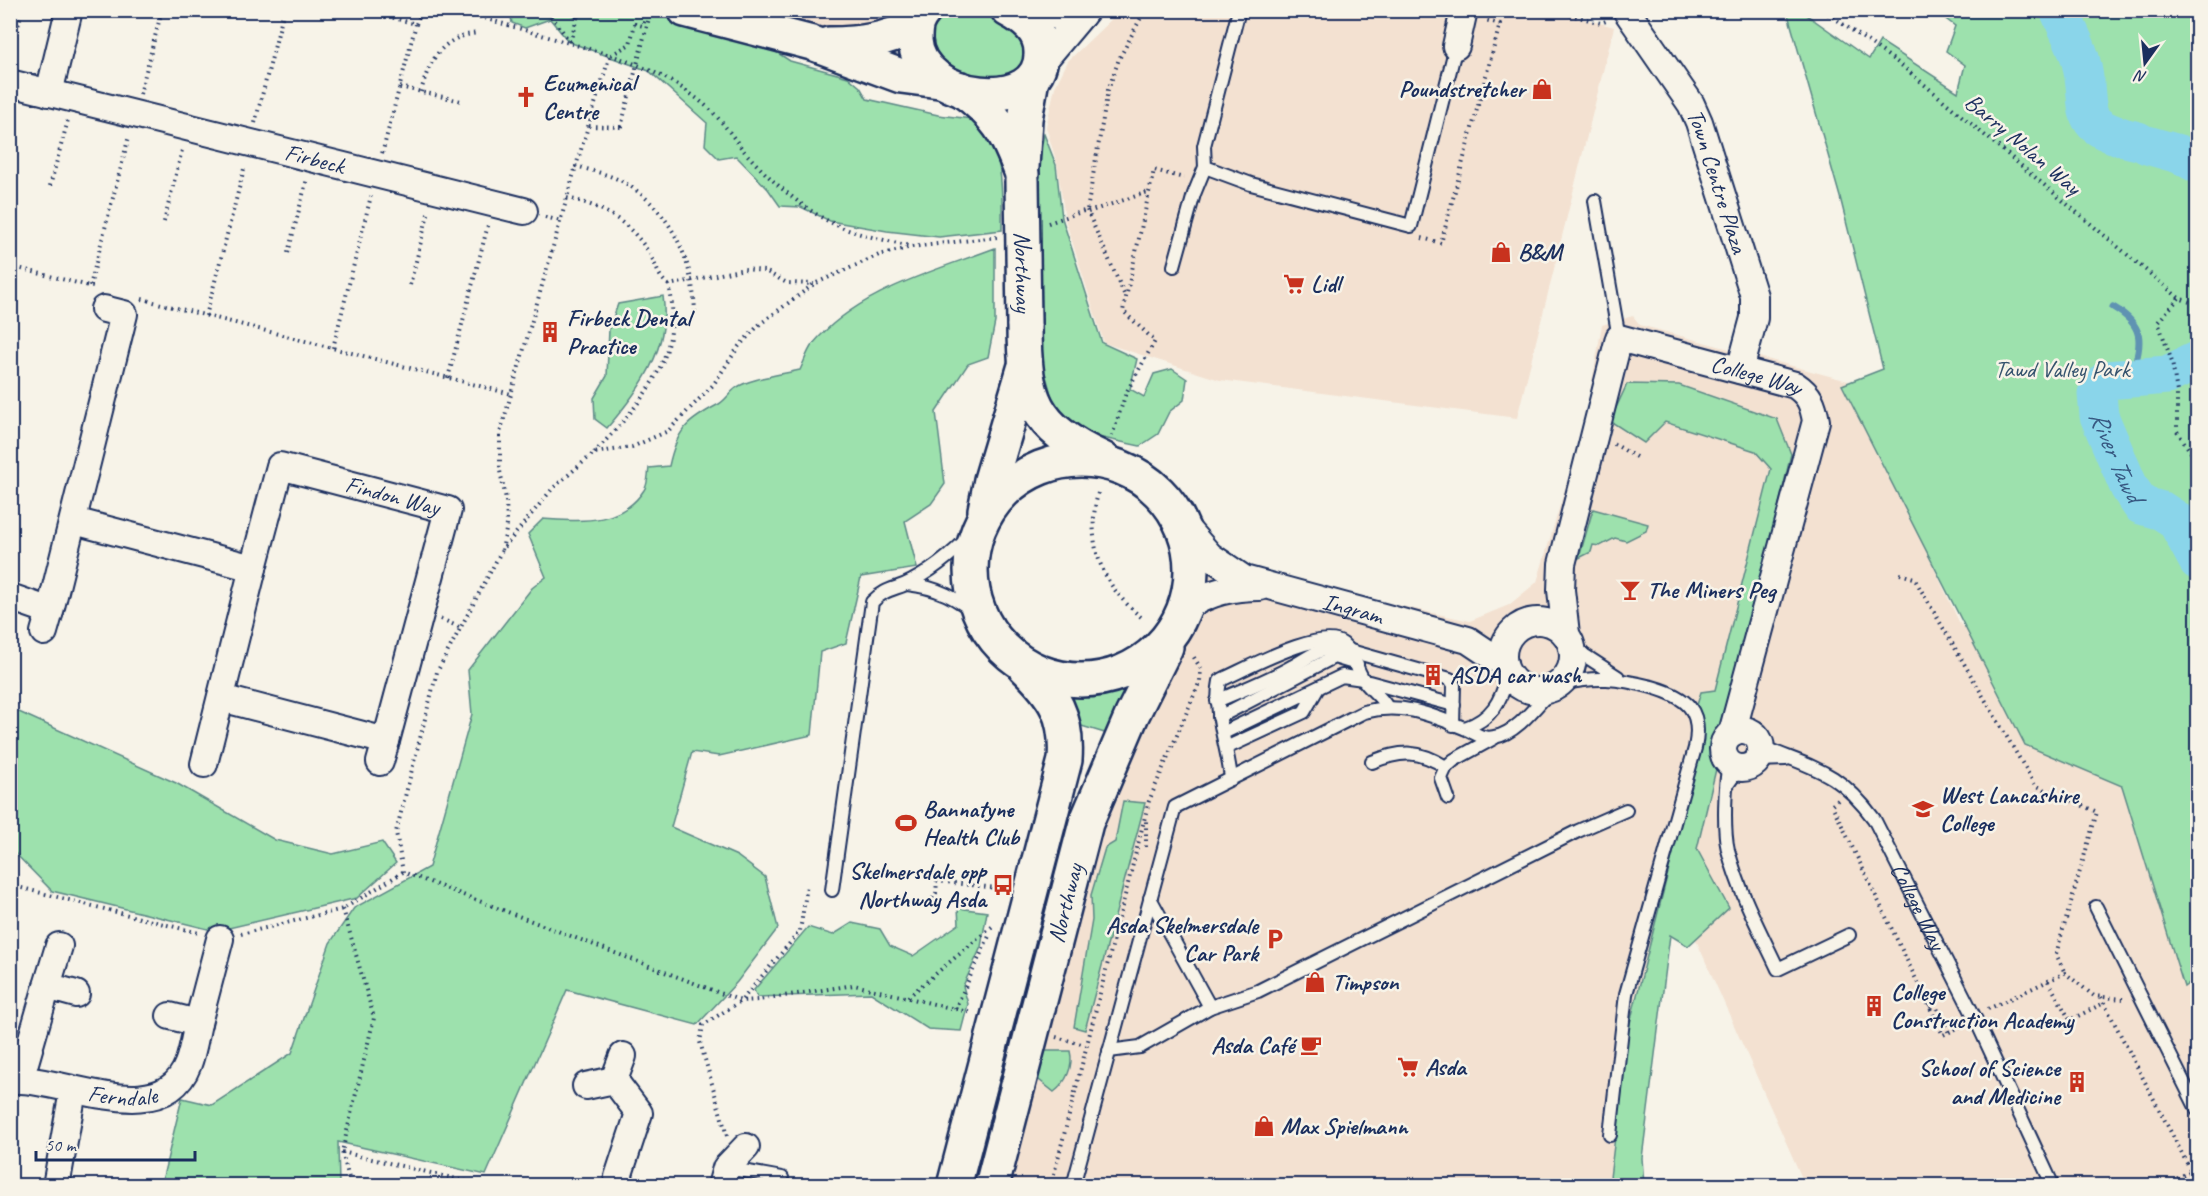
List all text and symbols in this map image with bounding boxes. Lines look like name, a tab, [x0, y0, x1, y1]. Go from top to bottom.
north arrow	[2115, 33, 2175, 93]
text: N	[2131, 65, 2149, 87]
place label: Ecumenical Centre	[543, 68, 640, 126]
place label: Poundstretcher	[1399, 74, 1527, 104]
shop icon: Poundstretcher	[1530, 77, 1554, 101]
church icon: Ecumenical Centre	[514, 85, 538, 109]
street label: Barry Nolan Way	[1959, 87, 2089, 203]
street label: Town Centre Plaza	[1680, 104, 1755, 258]
street label: Firbeck	[282, 137, 350, 181]
street label: Northway	[1008, 231, 1039, 314]
place label: B&M	[1518, 237, 1565, 267]
shop icon: B&M	[1489, 240, 1513, 264]
place label: Lidl	[1311, 269, 1345, 299]
supermarket icon: Lidl	[1282, 272, 1306, 296]
place label: Firbeck Dental Practice	[567, 303, 695, 361]
building icon: Firbeck Dental Practice	[538, 320, 562, 344]
street label: College Way	[1708, 348, 1811, 402]
park label: Tawd Valley Park	[1994, 354, 2132, 384]
water label: River Tawd	[2082, 405, 2155, 514]
street label: Findon Way	[342, 469, 445, 523]
place label: The Miners Peg	[1647, 575, 1777, 605]
bar icon: The Miners Peg	[1618, 578, 1642, 602]
street label: Ingram	[1319, 586, 1389, 632]
place label: ASDA car wash	[1450, 660, 1582, 690]
building icon: ASDA car wash	[1421, 663, 1445, 687]
place label: West Lancashire College	[1940, 780, 2080, 838]
place label: Bannatyne Health Club	[923, 794, 1020, 852]
school or university icon: West Lancashire College	[1911, 797, 1935, 821]
sports icon: Bannatyne Health Club	[894, 811, 918, 835]
place label: Skelmersdale opp Northway Asda	[849, 856, 988, 914]
street label: College Way	[1884, 858, 1954, 956]
street label: Northway	[1041, 859, 1090, 946]
bus stop icon: Skelmersdale opp Northway Asda	[991, 873, 1015, 897]
place label: Asda Skelmersdale Car Park	[1106, 910, 1260, 968]
parking icon: Asda Skelmersdale Car Park	[1263, 927, 1287, 951]
place label: Timpson	[1332, 967, 1400, 997]
shop icon: Timpson	[1303, 970, 1327, 994]
place label: College Construction Academy	[1891, 977, 2075, 1035]
building icon: College Construction Academy	[1862, 994, 1886, 1018]
place label: Asda Café	[1211, 1030, 1298, 1060]
cafe icon: Asda Café	[1299, 1033, 1323, 1057]
place label: Asda	[1425, 1052, 1468, 1082]
place label: School of Science and Medicine	[1919, 1053, 2062, 1111]
supermarket icon: Asda	[1396, 1055, 1420, 1079]
building icon: School of Science and Medicine	[2065, 1070, 2089, 1094]
street label: Ferndale	[86, 1078, 162, 1113]
place label: Max Spielmann	[1281, 1111, 1410, 1141]
shop icon: Max Spielmann	[1252, 1114, 1276, 1138]
scale bar	[36, 1124, 195, 1162]
text: 50 m	[45, 1134, 78, 1156]

